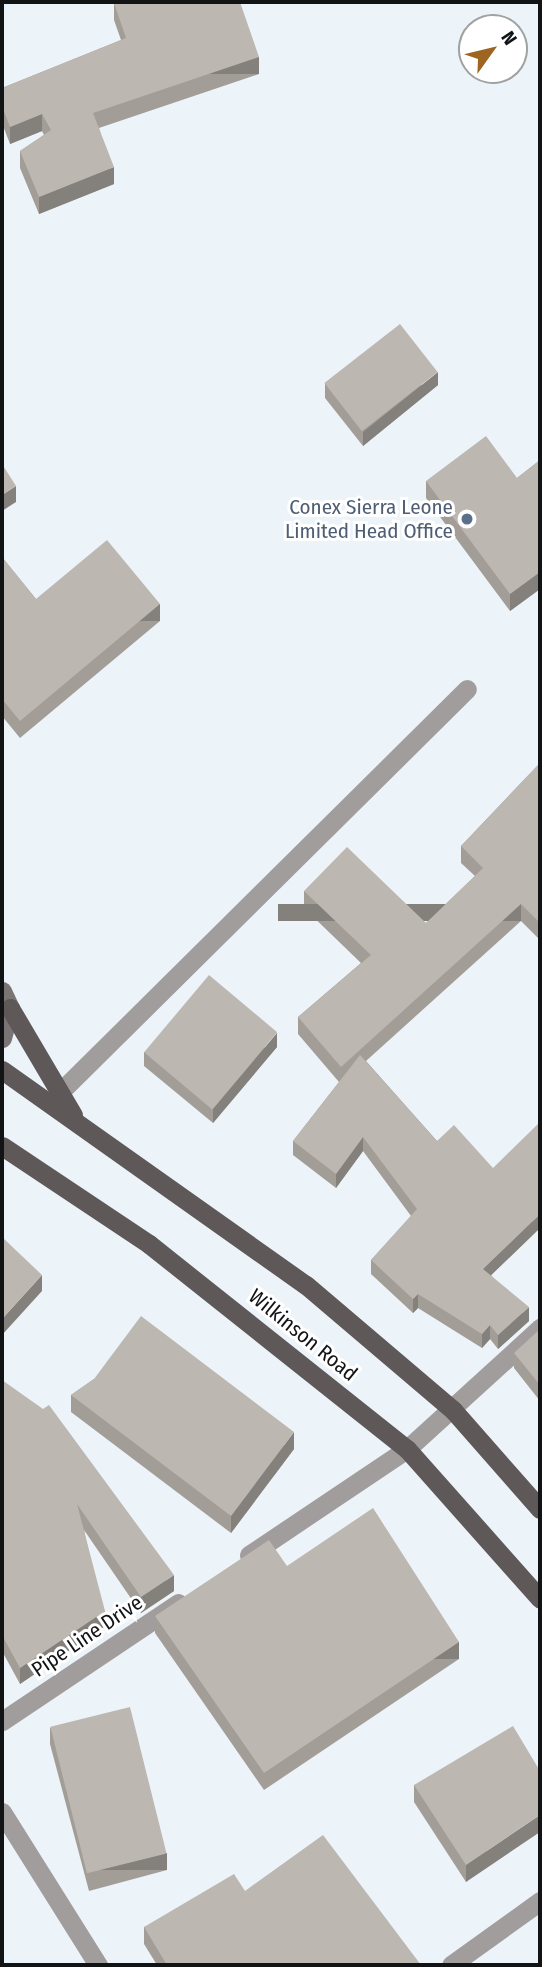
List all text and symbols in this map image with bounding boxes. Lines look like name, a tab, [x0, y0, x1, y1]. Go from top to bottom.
north arrow	[458, 14, 528, 84]
text: N	[496, 27, 522, 49]
place label: Conex Sierra Leone Limited Head Office	[285, 494, 453, 544]
marker: Conex Sierra Leone Limited Head Office	[459, 511, 475, 527]
street label: Wilkinson Road	[244, 1284, 362, 1386]
street label: Pipe Line Drive	[27, 1590, 147, 1682]

